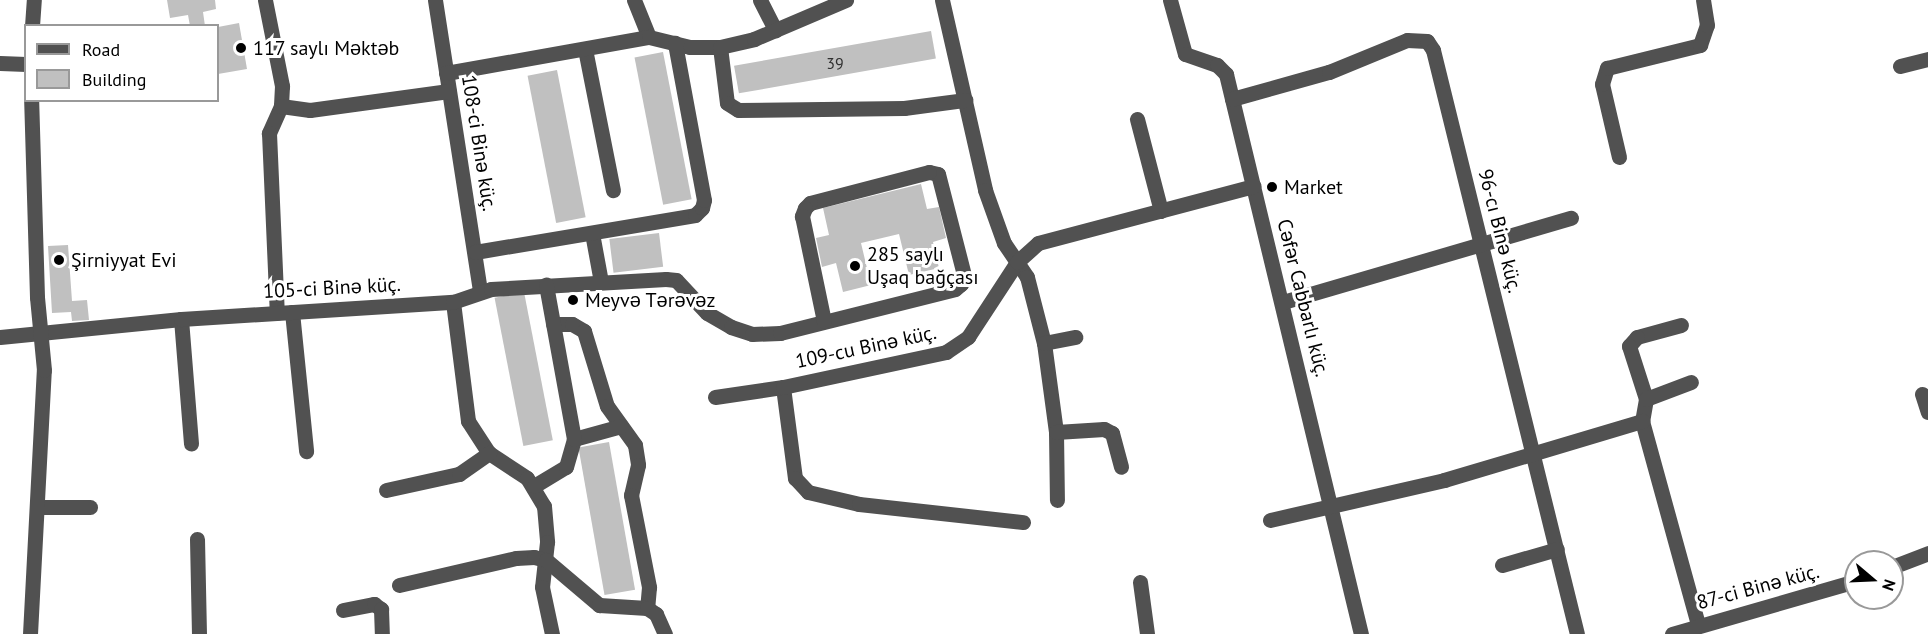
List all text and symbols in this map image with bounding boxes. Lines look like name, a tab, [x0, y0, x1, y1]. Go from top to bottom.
legend	[24, 24, 219, 102]
place label: 117 saylı Məktəb	[253, 36, 400, 60]
text: Road	[82, 38, 120, 61]
marker: 117 saylı Məktəb	[234, 41, 248, 55]
house number: 39	[826, 53, 844, 73]
text: Building	[82, 68, 146, 91]
street label: 108-ci Binə küç.	[456, 73, 502, 213]
street label: 96-cı Binə küç.	[1473, 167, 1527, 295]
place label: Market	[1284, 175, 1343, 199]
marker: Market	[1265, 180, 1279, 194]
street label: Cəfər Cabbarlı küç.	[1272, 217, 1334, 379]
place label: 285 saylı Uşaq bağçası	[867, 243, 979, 290]
place label: Şirniyyat Evi	[71, 248, 177, 272]
marker: Şirniyyat Evi	[52, 253, 66, 267]
marker: 285 saylı Uşaq bağçası	[848, 259, 862, 273]
street label: 105-ci Binə küç.	[263, 272, 401, 304]
place label: Meyvə Tərəvəz	[585, 288, 716, 312]
marker: Meyvə Tərəvəz	[566, 293, 580, 307]
street label: 109-cu Binə küç.	[793, 320, 939, 374]
north arrow	[1844, 550, 1904, 610]
street label: 87-ci Binə küç.	[1694, 559, 1822, 615]
text: N	[1878, 577, 1900, 593]

